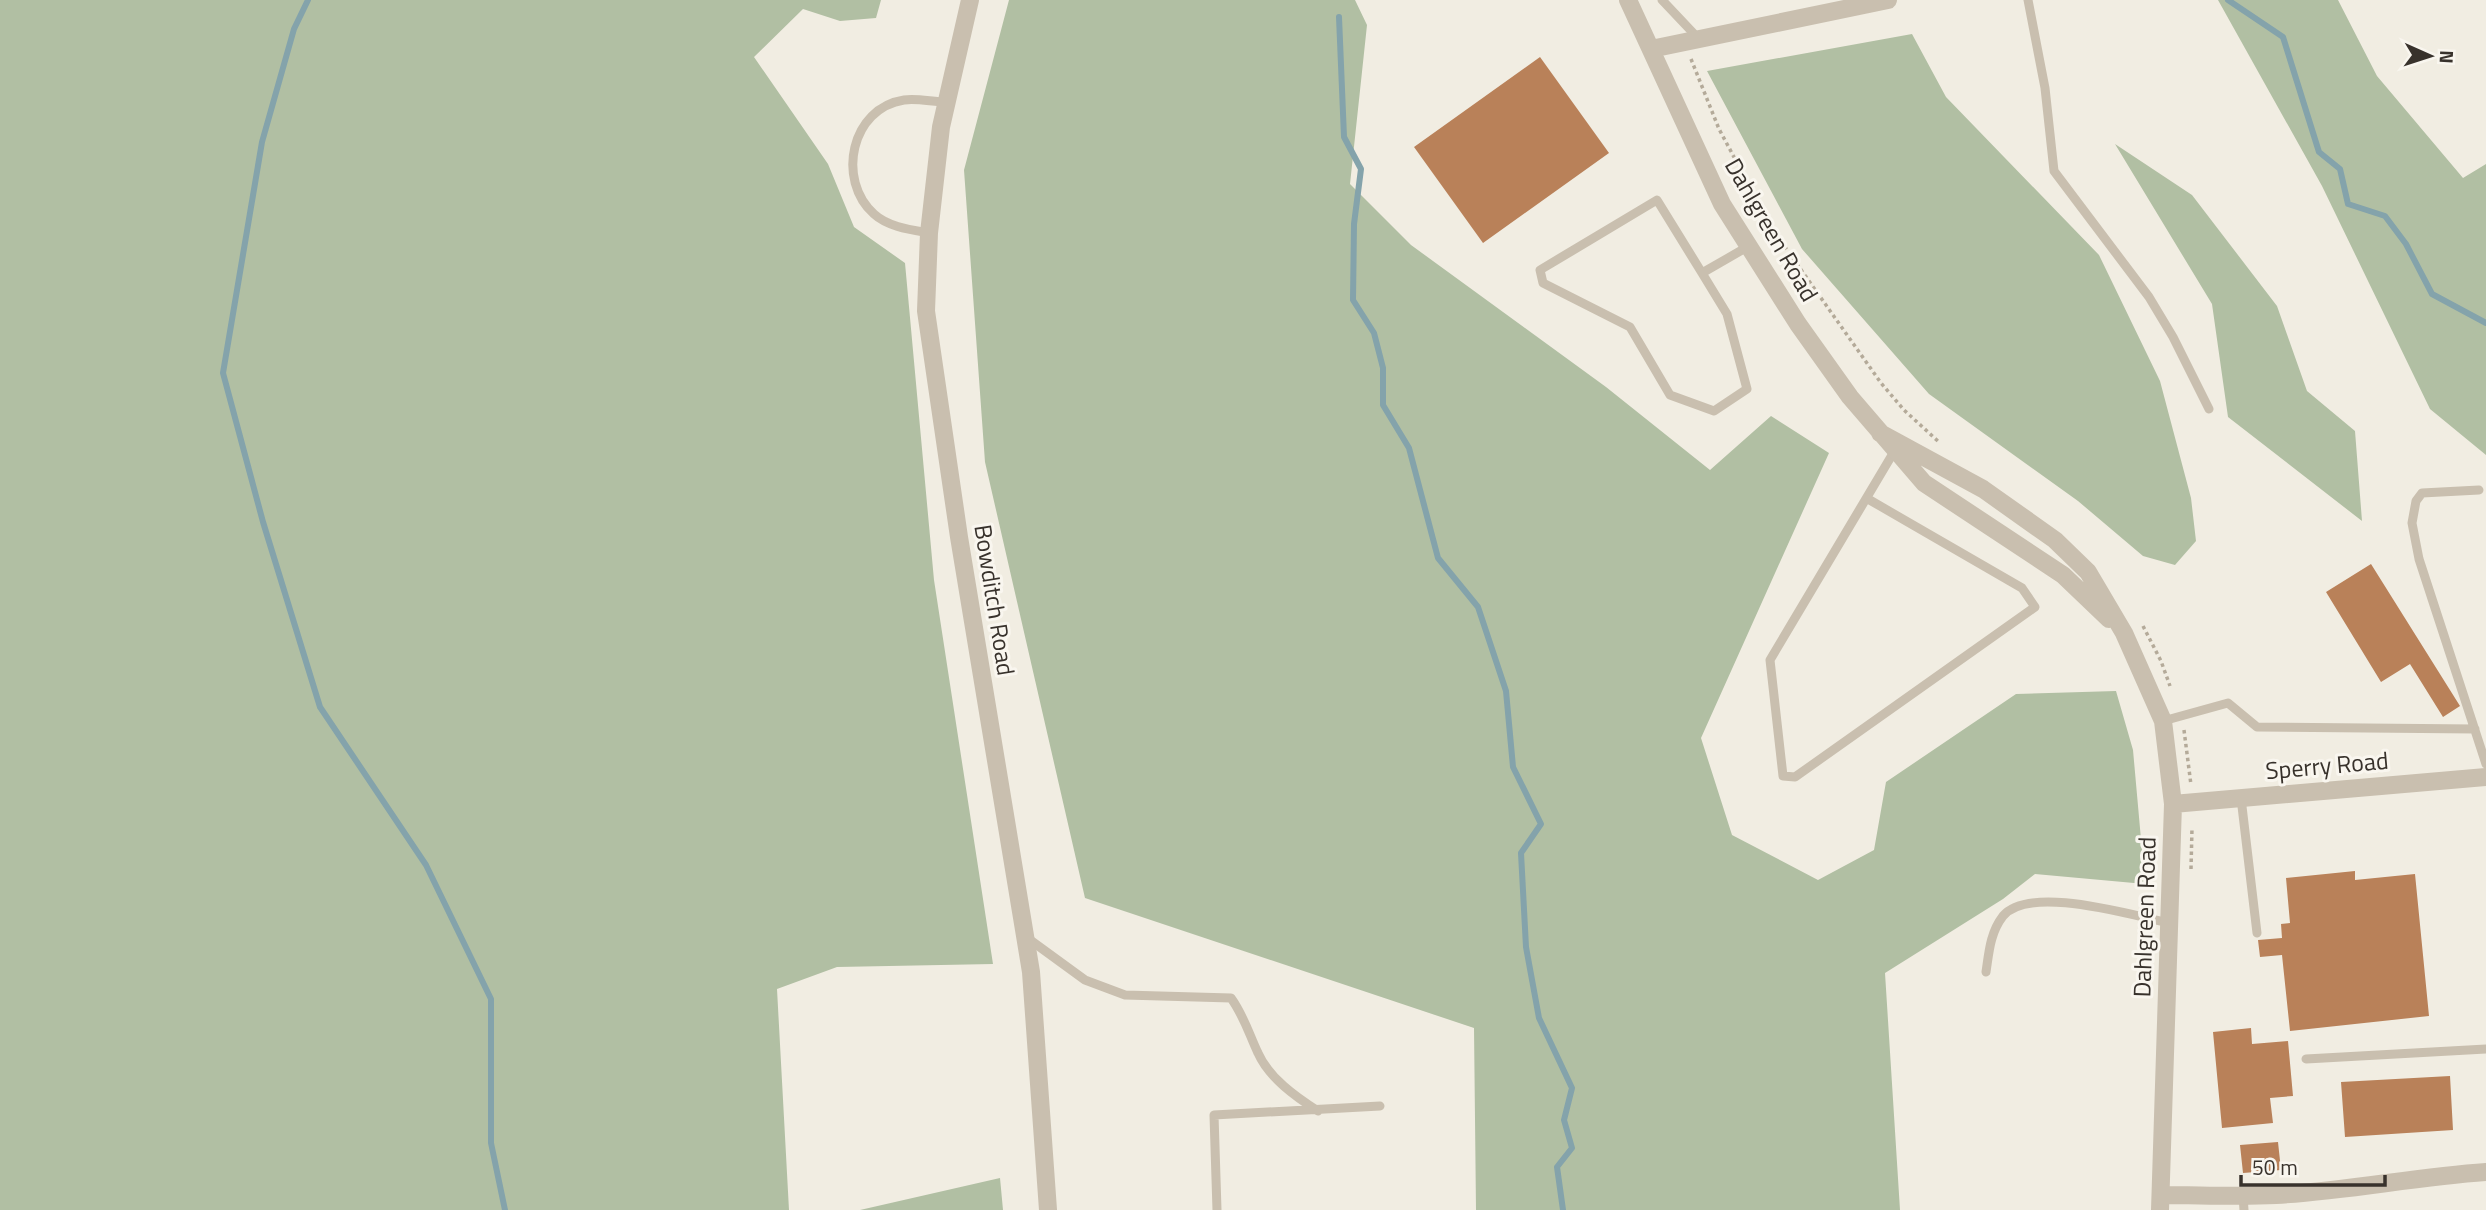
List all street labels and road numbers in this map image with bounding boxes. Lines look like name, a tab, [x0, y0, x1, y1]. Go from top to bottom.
street label: Dahlgreen Road	[1716, 151, 1828, 308]
street label: Bowditch Road	[965, 522, 1025, 678]
street label: Sperry Road	[2264, 742, 2390, 788]
street label: Dahlgreen Road	[2123, 836, 2165, 998]

